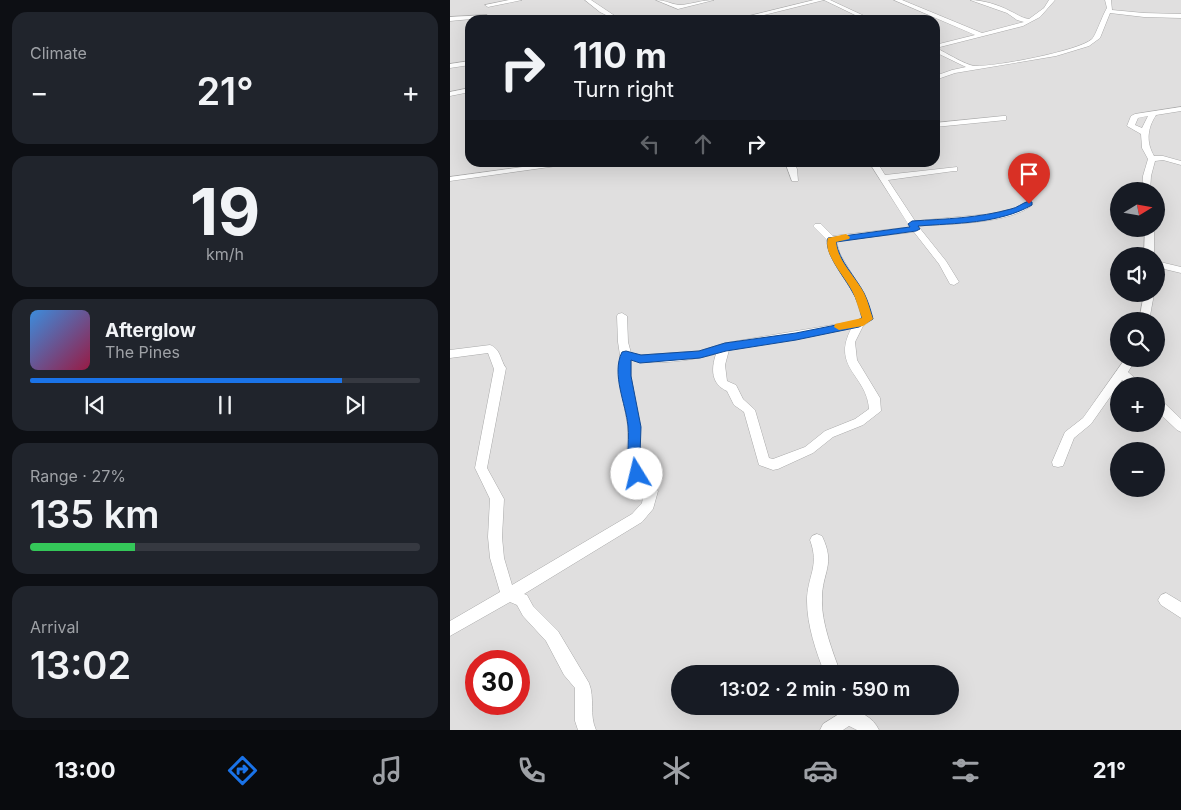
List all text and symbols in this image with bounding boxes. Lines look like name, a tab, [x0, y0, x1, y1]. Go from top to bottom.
text: 110 m	[573, 34, 667, 76]
icon: right	[490, 35, 555, 100]
text: Climate	[30, 43, 87, 63]
text: 21°	[196, 68, 254, 114]
text: −	[30, 75, 49, 109]
text: +	[401, 75, 420, 109]
text: Turn right	[573, 76, 674, 102]
icon: left	[636, 130, 664, 158]
icon: ahead	[689, 130, 717, 158]
icon: right	[742, 130, 770, 158]
pin	[1008, 153, 1050, 204]
icon: arrive	[1015, 160, 1043, 188]
text: 19	[190, 172, 260, 251]
north arrow	[1110, 182, 1165, 238]
map controls	[1110, 182, 1165, 497]
text: km/h	[206, 244, 244, 264]
button: sound	[1110, 247, 1165, 302]
button: search	[1110, 312, 1165, 367]
text: Afterglow	[105, 319, 196, 342]
text: The Pines	[105, 342, 180, 362]
button: +	[1110, 377, 1165, 432]
icon: previous	[81, 391, 109, 419]
icon: pause	[211, 391, 239, 419]
icon: next	[341, 391, 369, 419]
button: −	[1110, 442, 1165, 497]
position arrow	[610, 447, 662, 499]
text: Range · 27%	[30, 466, 126, 486]
text: 135 km	[30, 491, 160, 537]
text: Arrival	[30, 617, 79, 637]
text: 13:02	[30, 642, 131, 688]
speed limit sign: 30	[465, 650, 530, 715]
text: 13:02 · 2 min · 590 m	[720, 678, 910, 701]
icon: directions	[225, 753, 260, 788]
icon: music	[370, 753, 405, 788]
icon: phone	[514, 753, 549, 788]
icon: climate	[659, 753, 694, 788]
icon: car	[803, 753, 838, 788]
icon: filters	[948, 753, 983, 788]
text: 13:00	[55, 757, 116, 783]
text: 21°	[1093, 757, 1126, 783]

